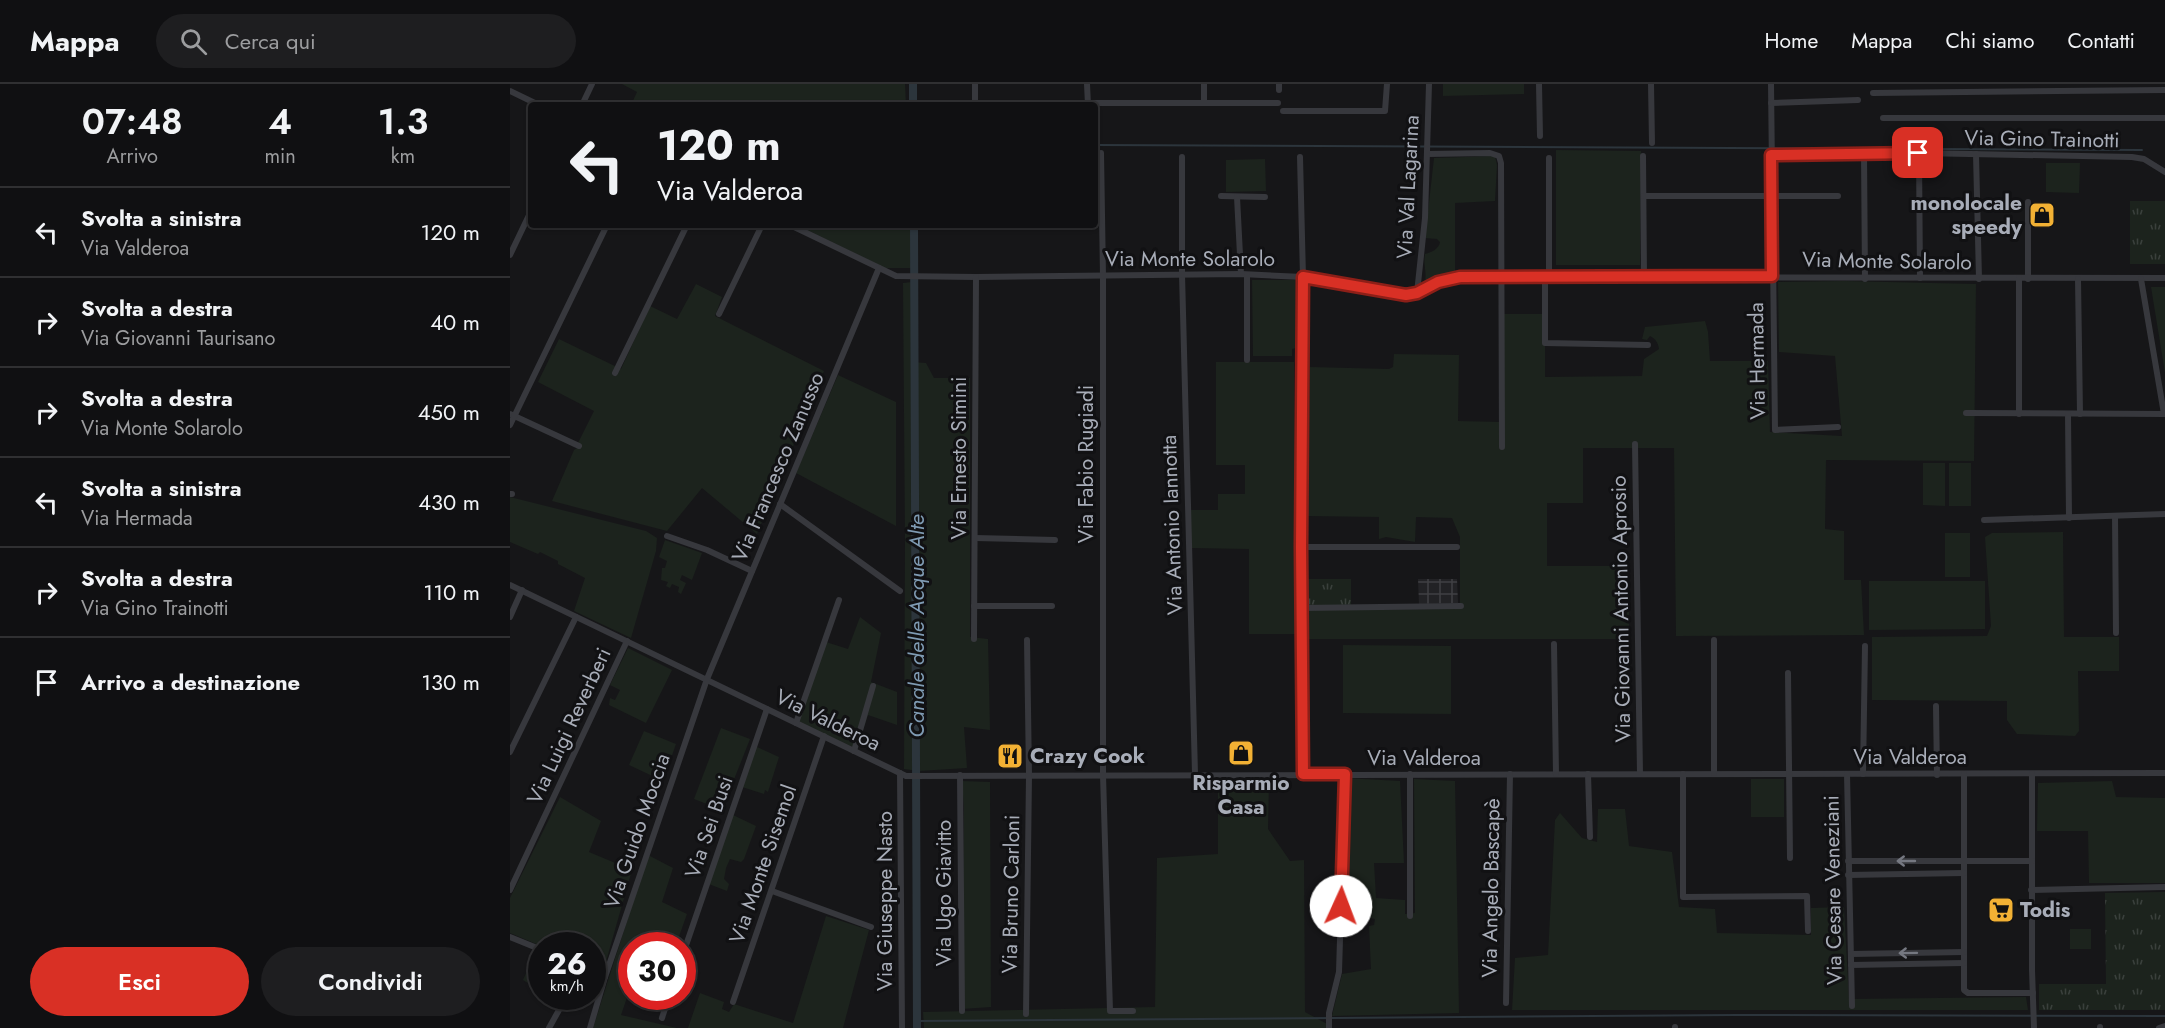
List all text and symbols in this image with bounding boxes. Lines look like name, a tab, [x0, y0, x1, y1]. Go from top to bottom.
search box	[156, 14, 576, 68]
text: Mappa	[30, 21, 120, 62]
icon: search	[177, 25, 210, 58]
text: Cerca qui	[225, 25, 316, 57]
text: Home	[1765, 26, 1818, 56]
text: Mappa	[1851, 26, 1912, 56]
text: Chi siamo	[1945, 26, 2034, 56]
text: Contatti	[2067, 26, 2135, 56]
text: 07:48	[82, 95, 183, 147]
text: 4	[268, 95, 292, 147]
text: 1.3	[378, 95, 428, 147]
street label: Via Val Lagarina	[1389, 114, 1427, 260]
text: 120 m	[657, 115, 781, 176]
street label: Via Gino Trainotti	[1964, 123, 2120, 155]
icon: left	[558, 126, 636, 204]
pin	[1892, 127, 1943, 178]
icon: arrive	[1901, 136, 1934, 169]
text: Arrivo	[106, 142, 158, 171]
text: min	[265, 142, 296, 171]
text: km	[391, 142, 415, 171]
text: Via Valderoa	[657, 171, 803, 210]
place label: monolocale speedy	[1910, 188, 2023, 242]
shop icon: monolocale speedy	[2027, 200, 2057, 230]
text: Svolta a sinistra	[81, 202, 242, 234]
icon: left	[30, 216, 63, 249]
text: 120 m	[421, 216, 480, 248]
text: Via Valderoa	[81, 234, 189, 263]
street label: Via Monte Solarolo	[1105, 244, 1275, 274]
street label: Via Monte Solarolo	[1802, 245, 1972, 277]
text: Svolta a destra	[81, 292, 233, 324]
street label: Via Hermada	[1741, 302, 1773, 420]
icon: right	[30, 306, 63, 339]
text: 40 m	[430, 306, 480, 338]
text: Via Giovanni Taurisano	[81, 324, 276, 353]
street label: Via Francesco Zanusso	[724, 368, 832, 566]
street label: Via Ernesto Simini	[944, 377, 974, 539]
text: Svolta a destra	[81, 382, 233, 414]
street label: Via Fabio Rugiadi	[1071, 385, 1101, 543]
icon: right	[30, 396, 63, 429]
text: 450 m	[418, 396, 480, 428]
text: Via Monte Solarolo	[81, 414, 243, 443]
street label: Via Antonio Iannotta	[1154, 434, 1190, 616]
text: Svolta a sinistra	[81, 472, 242, 504]
street label: Via Giovanni Antonio Aprosio	[1604, 475, 1638, 743]
icon: left	[30, 486, 63, 519]
text: 430 m	[418, 486, 480, 518]
text: Via Hermada	[81, 504, 193, 533]
water label: Canale delle Acque Alte	[900, 514, 932, 738]
text: Svolta a destra	[81, 562, 233, 594]
icon: right	[30, 576, 63, 609]
text: 110 m	[423, 576, 480, 608]
text: Via Gino Trainotti	[81, 594, 229, 623]
street label: Via Luigi Reverberi	[520, 643, 618, 809]
icon: arrive	[30, 666, 63, 699]
text: Arrivo a destinazione	[81, 666, 300, 698]
text: 130 m	[421, 666, 480, 698]
street label: Via Valderoa	[770, 682, 886, 758]
shop icon: Risparmio Casa	[1226, 738, 1256, 768]
restaurant icon: Crazy Cook	[995, 741, 1025, 771]
place label: Crazy Cook	[1030, 741, 1145, 771]
street label: Via Valderoa	[1853, 742, 1967, 772]
street label: Via Valderoa	[1367, 743, 1481, 773]
street label: Via Guido Moccia	[596, 749, 678, 913]
place label: Risparmio Casa	[1192, 768, 1290, 822]
street label: Via Sei Busi	[677, 772, 741, 882]
street label: Via Monte Sisemol	[722, 780, 804, 948]
street label: Via Cesare Veneziani	[1816, 795, 1850, 985]
street label: Via Angelo Bascapè	[1474, 798, 1508, 978]
street label: Via Giuseppe Nasto	[870, 811, 900, 991]
street label: Via Bruno Carloni	[995, 814, 1027, 974]
street label: Via Ugo Giavitto	[929, 820, 959, 966]
one-way arrow	[1897, 855, 1917, 867]
position arrow	[1309, 874, 1373, 938]
supermarket icon: Todis	[1986, 895, 2016, 925]
place label: Todis	[2020, 895, 2071, 925]
speed limit sign: 30	[618, 932, 696, 1010]
text: 26	[547, 942, 587, 985]
button: Esci	[30, 947, 249, 1016]
button: Condividi	[261, 947, 480, 1016]
one-way arrow	[1898, 947, 1918, 959]
text: km/h	[550, 975, 584, 997]

